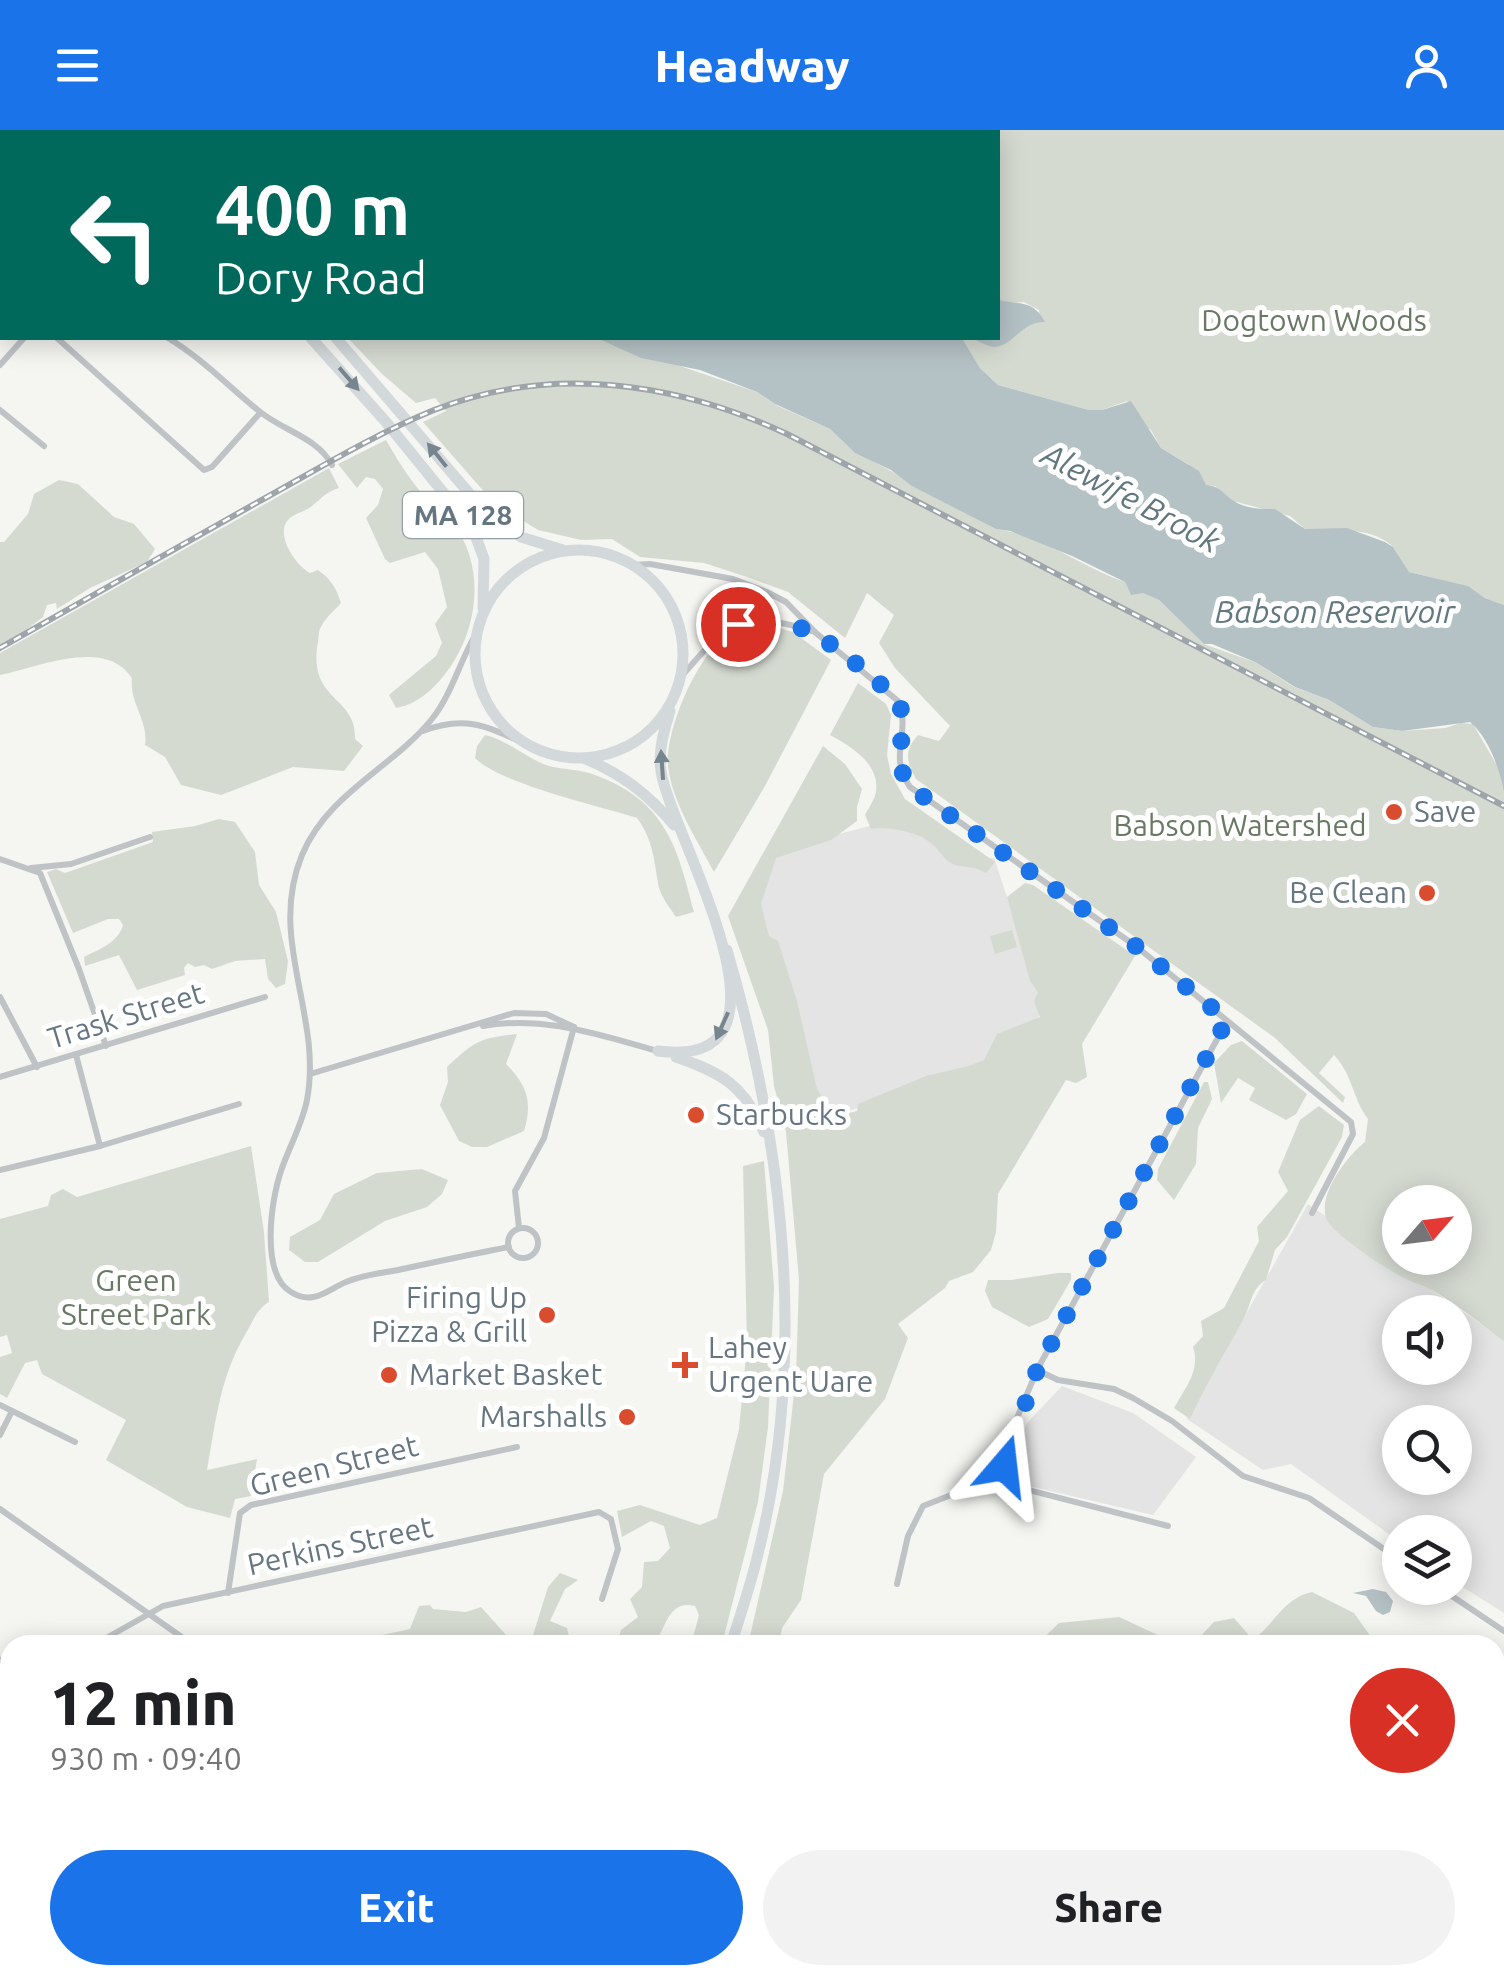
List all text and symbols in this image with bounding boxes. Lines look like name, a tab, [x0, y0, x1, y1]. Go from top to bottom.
icon: menu	[50, 38, 105, 93]
icon: person	[1399, 38, 1454, 93]
text: Headway	[654, 40, 850, 91]
icon: left	[50, 170, 180, 300]
text: 400 m	[215, 170, 410, 248]
text: Dory Road	[215, 252, 427, 303]
park label: Dogtown Woods	[1201, 303, 1427, 337]
one-way arrow	[337, 366, 359, 391]
water label: Alewife Brook	[1034, 434, 1227, 559]
one-way arrow	[427, 442, 448, 467]
road number: MA 128	[403, 492, 523, 538]
pin	[696, 582, 781, 667]
water label: Babson Reservoir	[1215, 593, 1456, 629]
icon: arrive	[711, 597, 766, 652]
one-way arrow	[654, 749, 670, 781]
place label: Save	[1414, 794, 1476, 828]
marker: Save	[1383, 801, 1405, 823]
park label: Babson Watershed	[1113, 808, 1367, 842]
place label: Be Clean	[1289, 875, 1407, 909]
marker: Be Clean	[1416, 882, 1438, 904]
street label: Trask Street	[44, 975, 208, 1055]
one-way arrow	[714, 1011, 730, 1040]
place label: Starbucks	[716, 1097, 847, 1131]
marker: Starbucks	[685, 1104, 707, 1126]
north arrow	[1382, 1185, 1472, 1275]
map controls	[1382, 1185, 1472, 1605]
park label: Green Street Park	[61, 1263, 211, 1331]
place label: Firing Up Pizza & Grill	[371, 1280, 527, 1348]
button: sound	[1382, 1295, 1472, 1385]
marker: Firing Up Pizza & Grill	[536, 1304, 558, 1326]
place label: Lahey Urgent Uare	[708, 1330, 873, 1398]
marker: Lahey Urgent Uare	[672, 1352, 698, 1378]
place label: Market Basket	[409, 1357, 602, 1391]
marker: Market Basket	[378, 1364, 400, 1386]
place label: Marshalls	[480, 1399, 607, 1433]
button: search	[1382, 1405, 1472, 1495]
marker: Marshalls	[616, 1406, 638, 1428]
position arrow	[952, 1414, 1056, 1518]
street label: Green Street	[246, 1428, 422, 1502]
street label: Perkins Street	[244, 1509, 436, 1581]
button: layers	[1382, 1515, 1472, 1605]
button: close	[1350, 1668, 1455, 1773]
text: 12 min	[50, 1669, 236, 1736]
text: 930 m · 09:40	[50, 1740, 242, 1776]
button: Exit	[50, 1850, 743, 1965]
button: Share	[763, 1850, 1455, 1965]

